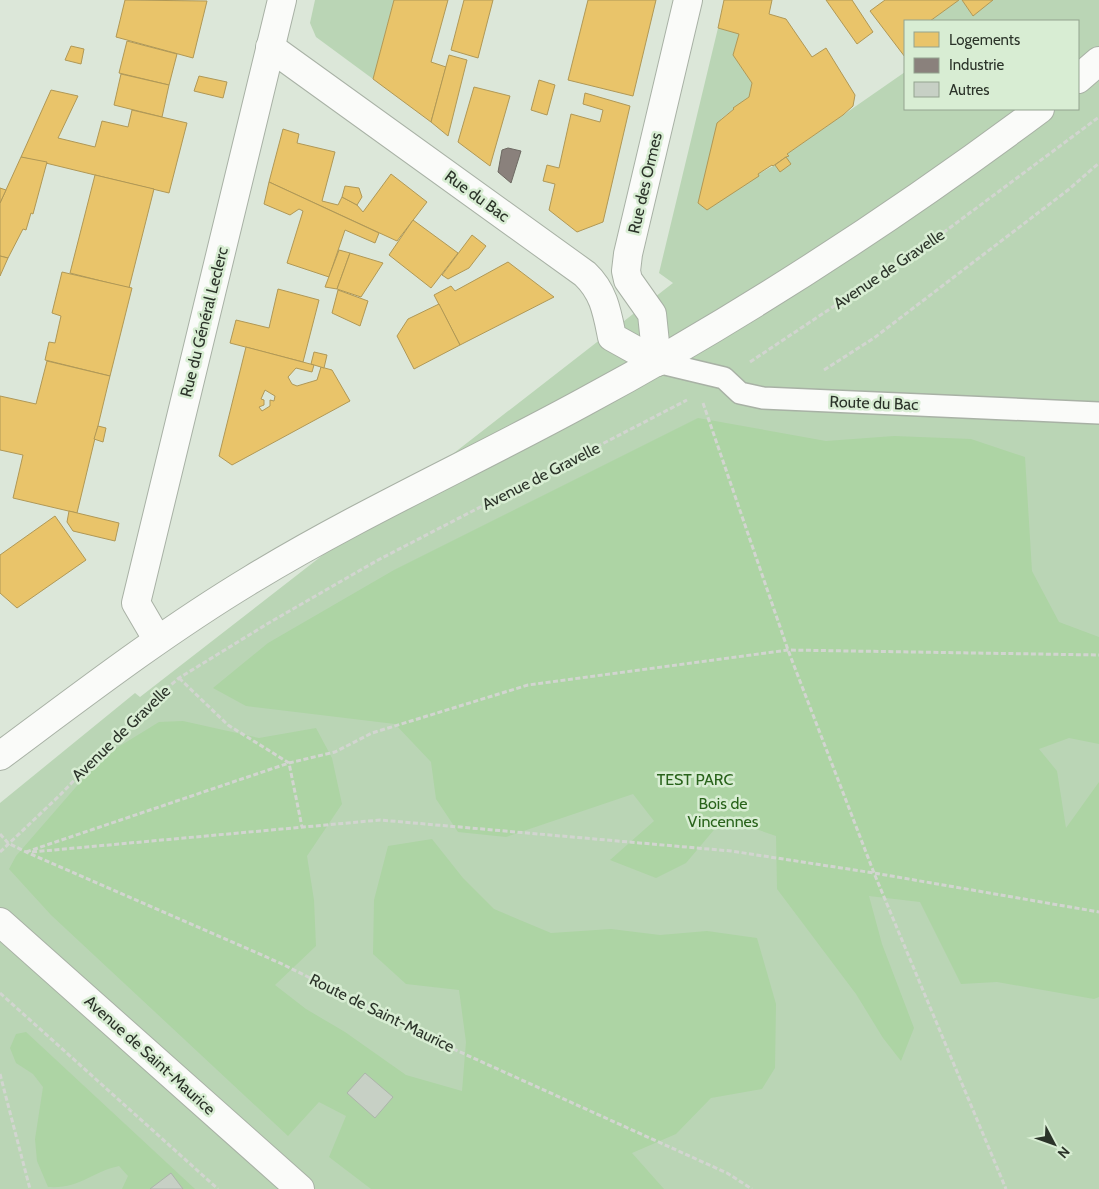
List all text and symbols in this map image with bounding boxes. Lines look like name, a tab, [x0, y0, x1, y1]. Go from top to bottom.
legend	[904, 20, 1079, 110]
text: Logements	[949, 31, 1020, 49]
text: Industrie	[949, 56, 1004, 74]
text: Autres	[949, 81, 989, 99]
street label: Rue des Ormes	[624, 130, 666, 235]
street label: Rue du Bac	[441, 166, 513, 226]
street label: Avenue de Gravelle	[830, 225, 948, 313]
street label: Rue du Général Leclerc	[176, 245, 232, 399]
street label: Route du Bac	[829, 392, 919, 414]
street label: Avenue de Gravelle	[479, 438, 603, 514]
street label: Avenue de Gravelle	[68, 681, 174, 785]
park label: TEST PARC	[657, 770, 734, 789]
park label: Bois de Vincennes	[688, 794, 759, 831]
street label: Route de Saint-Maurice	[307, 970, 457, 1056]
street label: Avenue de Saint-Maurice	[81, 991, 219, 1119]
north arrow	[1029, 1119, 1079, 1169]
text: N	[1054, 1143, 1074, 1162]

